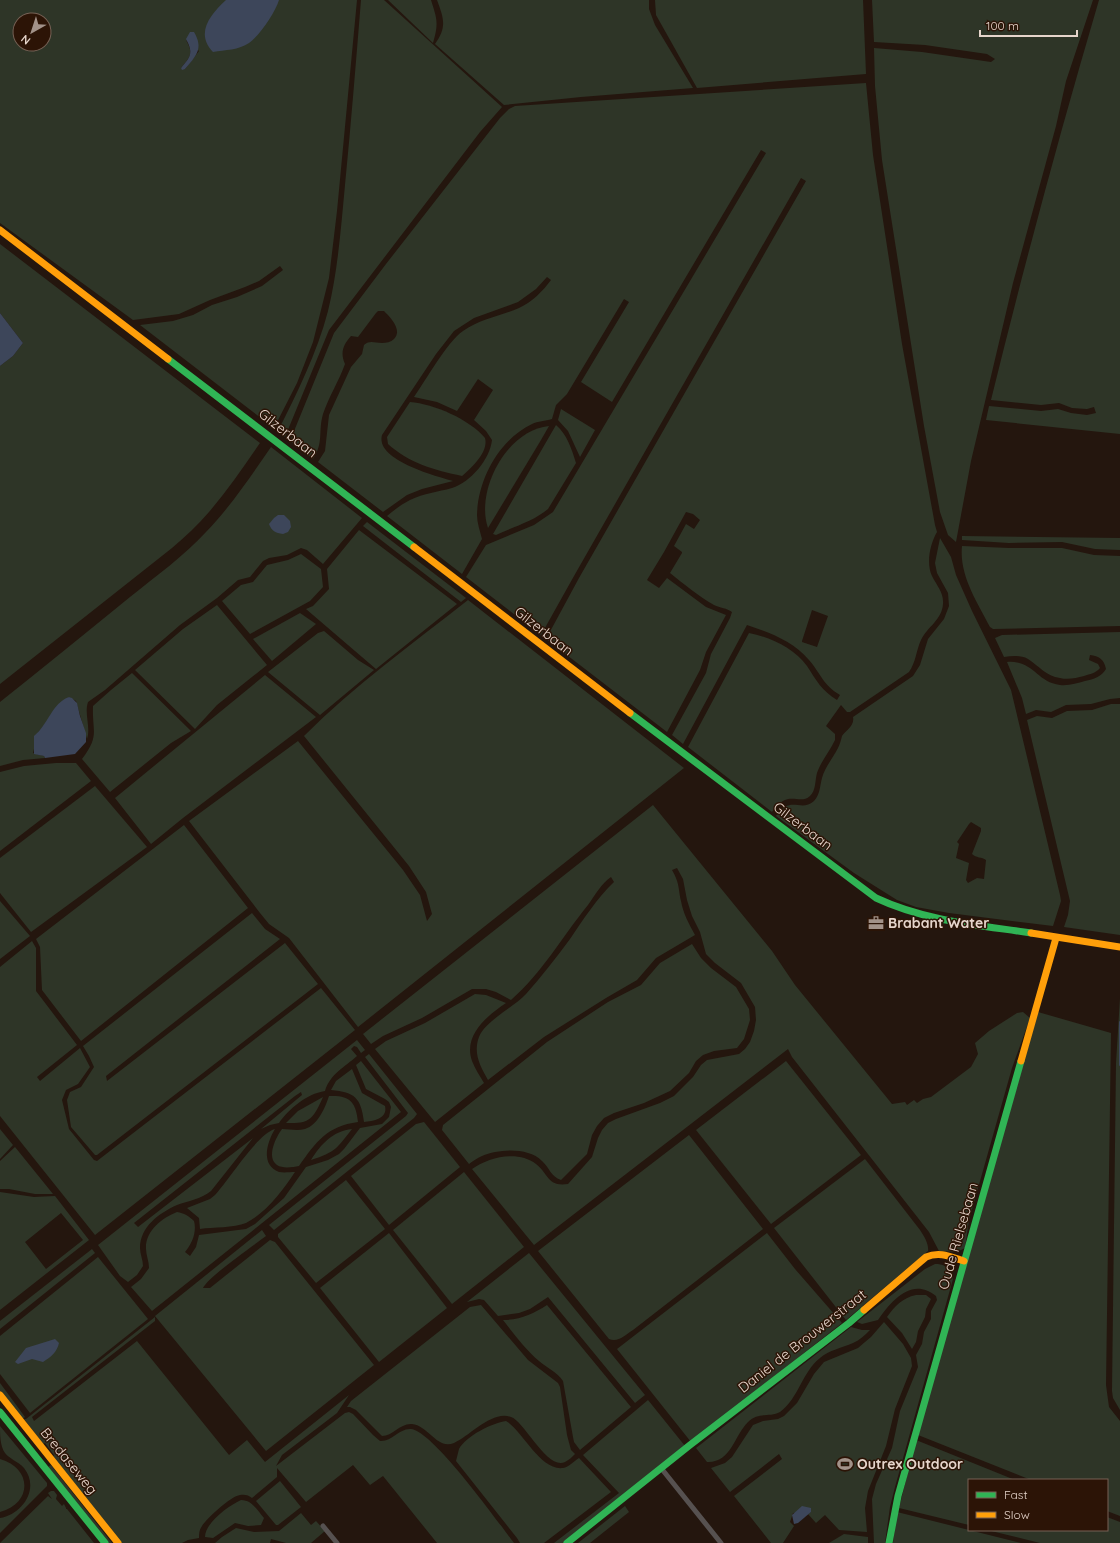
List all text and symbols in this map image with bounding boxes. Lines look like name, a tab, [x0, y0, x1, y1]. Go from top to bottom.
north arrow	[12, 12, 52, 52]
scale bar	[980, 12, 1077, 38]
text: 100 m	[986, 18, 1019, 33]
text: N	[18, 32, 33, 48]
street label: Gilzerbaan	[255, 405, 321, 461]
street label: Gilzerbaan	[511, 603, 577, 659]
street label: Gilzerbaan	[770, 798, 836, 854]
office icon: Brabant Water	[867, 914, 885, 932]
place label: Brabant Water	[888, 914, 989, 932]
street label: Oude Rielsebaan	[934, 1180, 982, 1292]
street label: Daniel de Brouwerstraat	[734, 1285, 870, 1397]
street label: Bredaseweg	[37, 1424, 101, 1498]
sports icon: Outrex Outdoor	[836, 1455, 854, 1473]
place label: Outrex Outdoor	[857, 1455, 963, 1473]
legend	[968, 1479, 1108, 1531]
text: Fast	[1004, 1487, 1028, 1502]
text: Slow	[1004, 1507, 1030, 1522]

